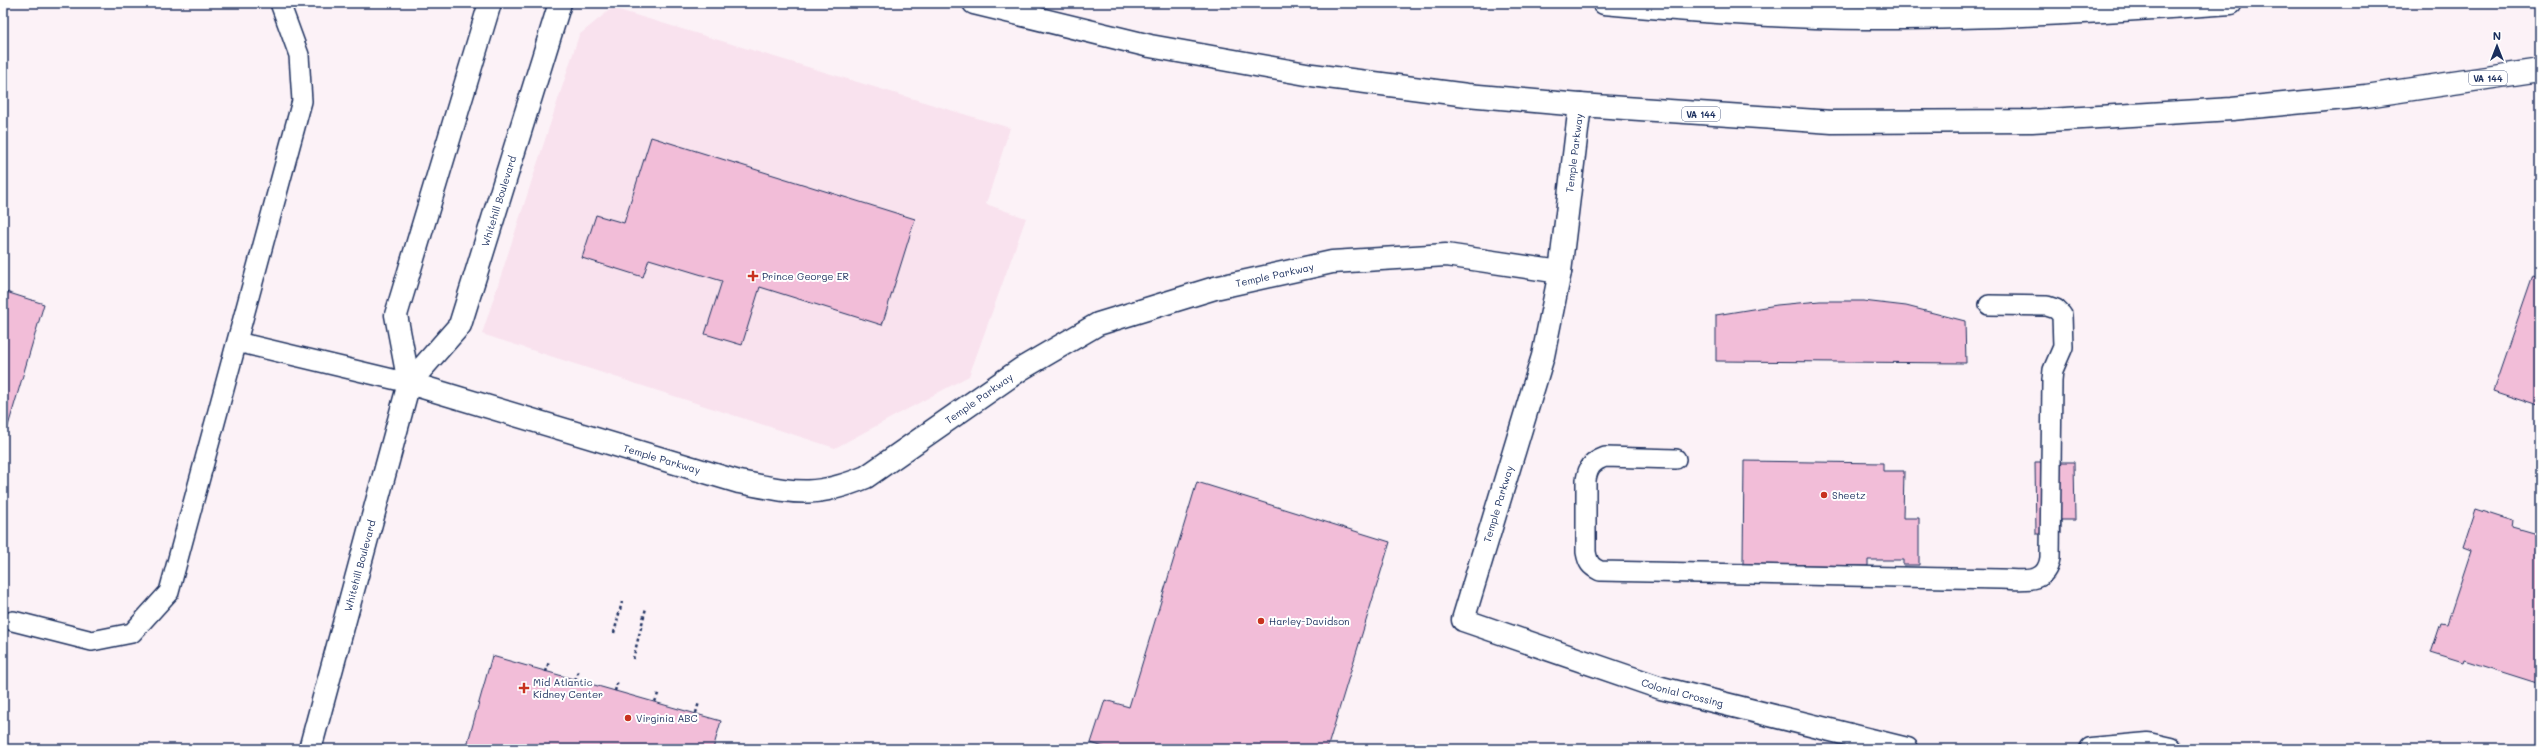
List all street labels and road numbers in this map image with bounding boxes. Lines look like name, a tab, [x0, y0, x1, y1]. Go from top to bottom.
road number: VA 144	[2469, 71, 2507, 85]
road number: VA 144	[1682, 107, 1720, 121]
street label: Temple Parkway	[1562, 113, 1586, 193]
street label: Whitehill Boulevard	[478, 154, 519, 248]
street label: Temple Parkway	[1234, 259, 1315, 290]
street label: Temple Parkway	[942, 370, 1016, 427]
street label: Temple Parkway	[622, 441, 702, 477]
street label: Temple Parkway	[1480, 464, 1516, 544]
street label: Whitehill Boulevard	[341, 518, 379, 613]
street label: Colonial Crossing	[1640, 675, 1725, 710]

